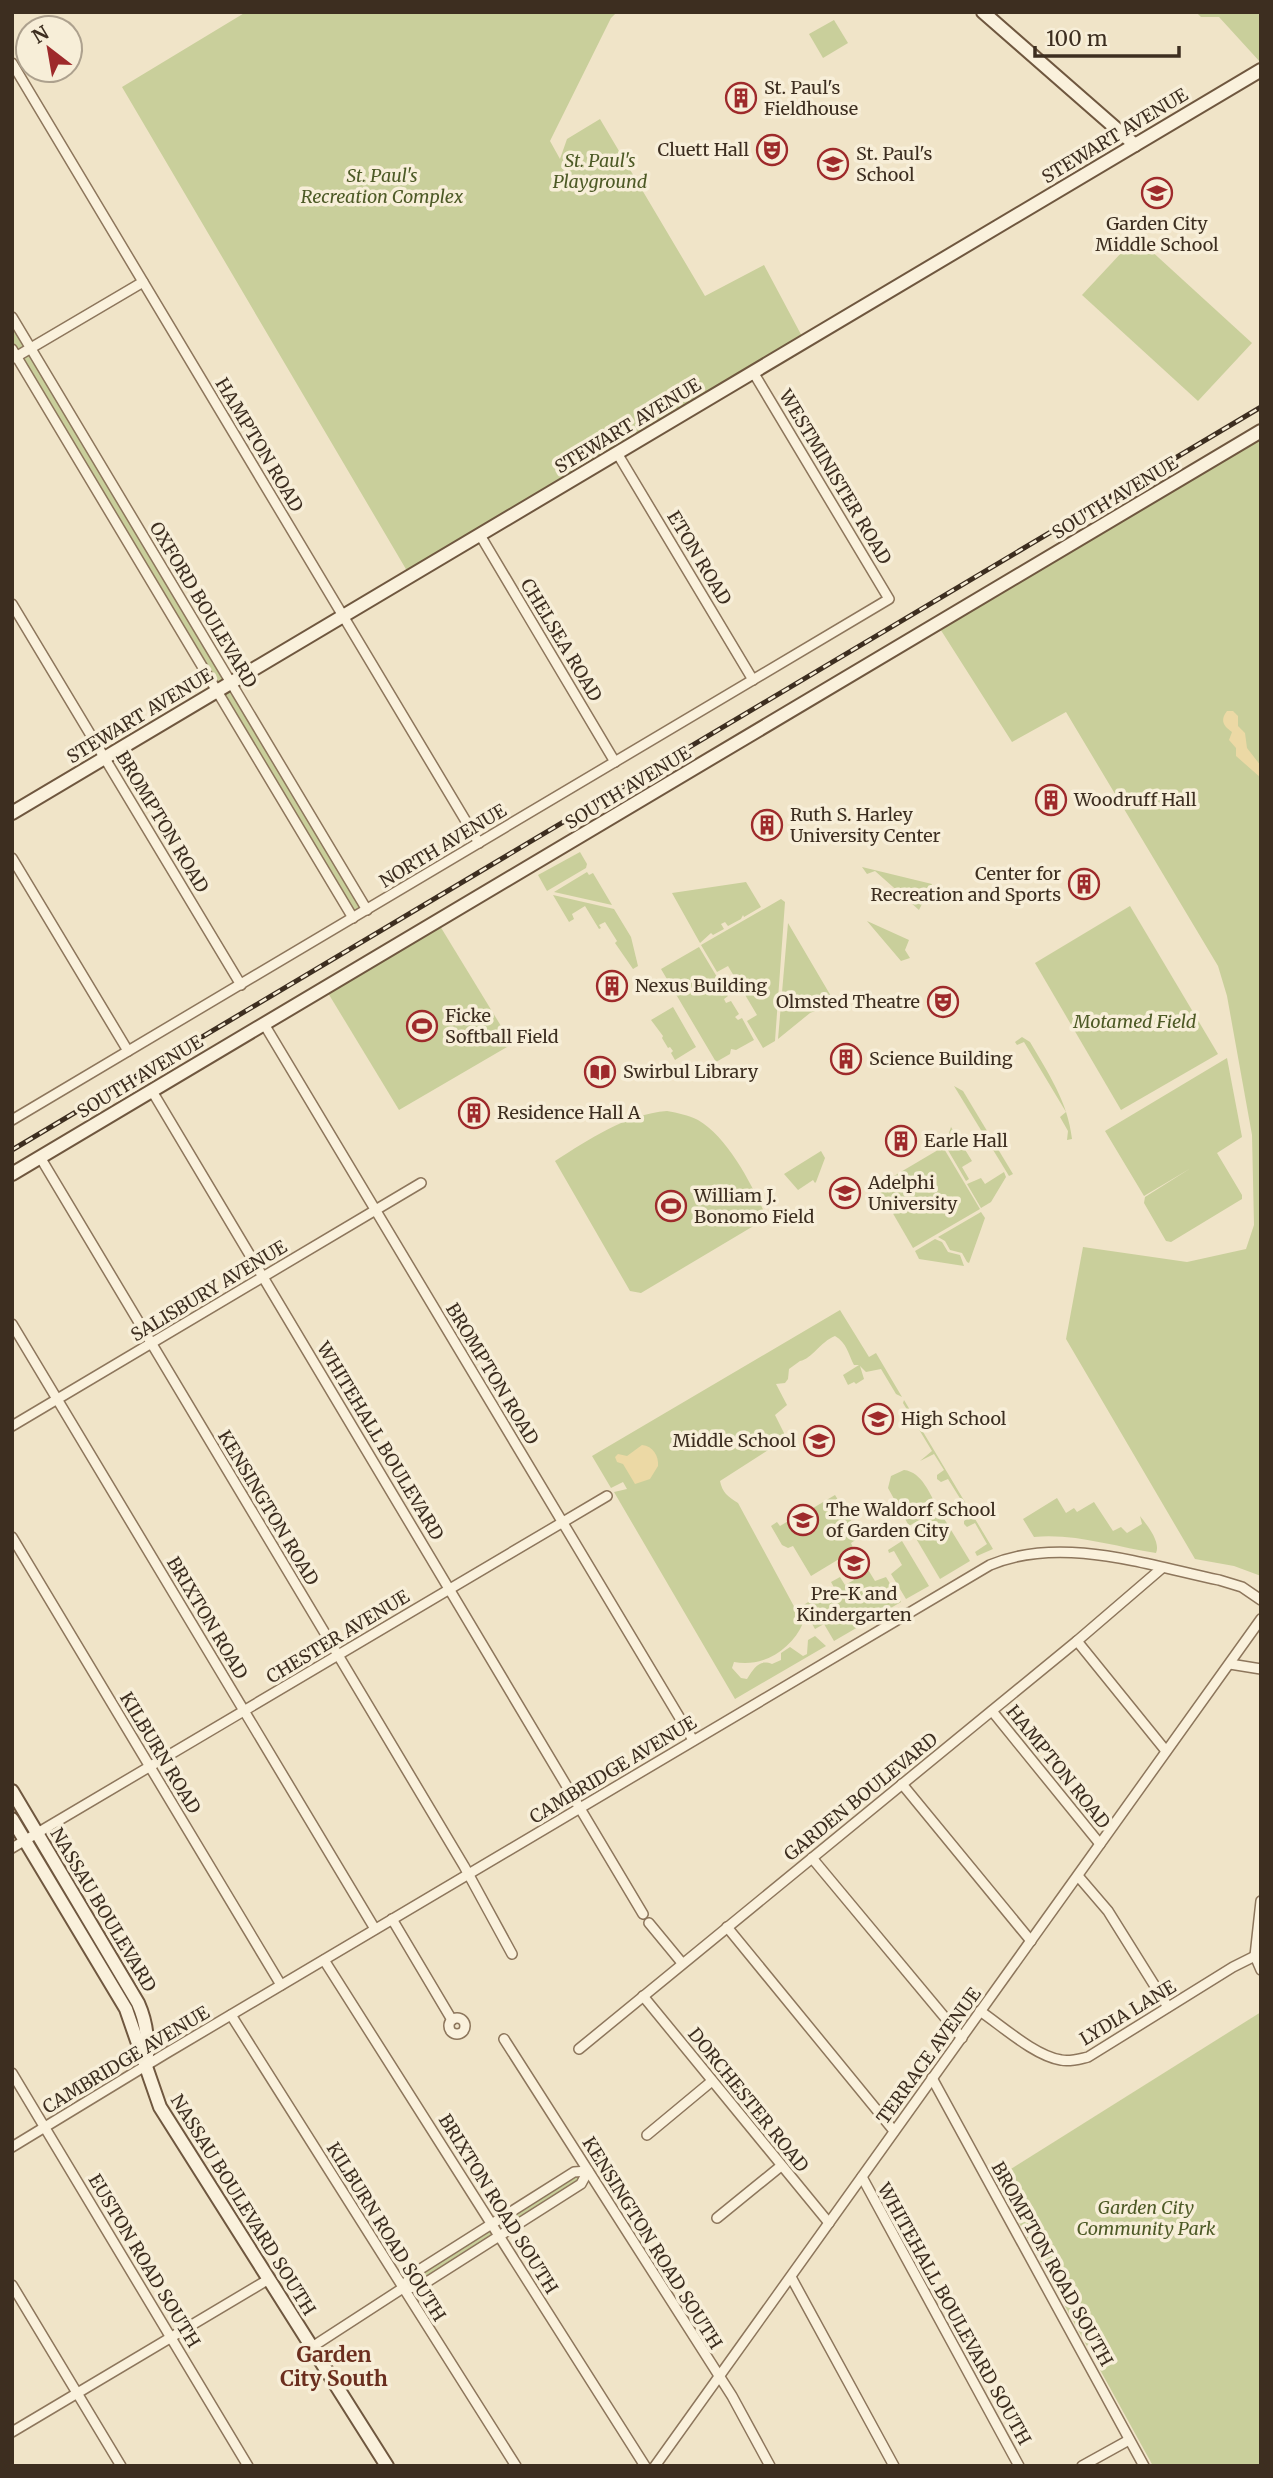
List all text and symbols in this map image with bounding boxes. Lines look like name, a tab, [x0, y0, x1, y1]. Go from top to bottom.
north arrow	[14, 14, 84, 84]
scale bar	[1035, 14, 1178, 58]
text: N	[28, 20, 53, 49]
text: 100 m	[1046, 25, 1108, 52]
place label: St. Paul's Fieldhouse	[764, 76, 858, 120]
building icon: St. Paul's Fieldhouse	[724, 81, 758, 115]
street label: STEWART AVENUE	[1038, 83, 1192, 188]
theatre icon: Cluett Hall	[755, 133, 789, 167]
place label: Cluett Hall	[658, 138, 749, 161]
place label: St. Paul's School	[856, 142, 933, 186]
school or university icon: St. Paul's School	[816, 147, 850, 181]
park label: St. Paul's Playground	[553, 149, 648, 193]
park label: St. Paul's Recreation Complex	[301, 164, 464, 208]
school or university icon: Garden City Middle School	[1140, 176, 1174, 210]
place label: Garden City Middle School	[1095, 212, 1219, 256]
street label: STEWART AVENUE	[551, 373, 705, 478]
street label: HAMPTON ROAD	[210, 374, 309, 516]
street label: WESTMINISTER ROAD	[774, 384, 897, 568]
street label: SOUTH AVENUE	[1048, 451, 1182, 544]
street label: ETON ROAD	[662, 506, 737, 609]
street label: OXFORD BOULEVARD	[145, 518, 262, 692]
street label: CHELSEA ROAD	[516, 574, 607, 705]
street label: STEWART AVENUE	[63, 663, 217, 768]
street label: SOUTH AVENUE	[561, 741, 695, 834]
street label: BROMPTON ROAD	[111, 747, 214, 897]
building icon: Woodruff Hall	[1034, 783, 1068, 817]
place label: Woodruff Hall	[1073, 788, 1197, 811]
street label: NORTH AVENUE	[375, 798, 511, 892]
place label: Ruth S. Harley University Center	[790, 803, 941, 847]
building icon: Ruth S. Harley University Center	[750, 808, 784, 842]
place label: Center for Recreation and Sports	[871, 862, 1061, 906]
building icon: Center for Recreation and Sports	[1067, 867, 1101, 901]
building icon: Nexus Building	[595, 969, 629, 1003]
place label: Nexus Building	[635, 974, 767, 997]
theatre icon: Olmsted Theatre	[926, 985, 960, 1019]
place label: Olmsted Theatre	[776, 990, 920, 1013]
place label: Ficke Softball Field	[445, 1004, 559, 1048]
sports icon: Ficke Softball Field	[405, 1009, 439, 1043]
park label: Motamed Field	[1073, 1010, 1197, 1033]
street label: SOUTH AVENUE	[73, 1030, 207, 1123]
building icon: Science Building	[829, 1042, 863, 1076]
place label: Science Building	[869, 1047, 1013, 1070]
library icon: Swirbul Library	[583, 1055, 617, 1089]
place label: Swirbul Library	[623, 1060, 759, 1083]
building icon: Residence Hall A	[457, 1096, 491, 1130]
place label: Residence Hall A	[497, 1101, 641, 1124]
building icon: Earle Hall	[884, 1124, 918, 1158]
place label: Earle Hall	[924, 1129, 1008, 1152]
place label: Adelphi University	[867, 1171, 958, 1215]
school or university icon: Adelphi University	[828, 1176, 862, 1210]
place label: William J. Bonomo Field	[693, 1184, 814, 1228]
sports icon: William J. Bonomo Field	[654, 1189, 688, 1223]
street label: SALISBURY AVENUE	[127, 1235, 291, 1346]
street label: BROMPTON ROAD	[441, 1299, 544, 1449]
street label: WHITEHALL BOULEVARD	[312, 1337, 449, 1544]
school or university icon: High School	[861, 1402, 895, 1436]
place label: High School	[901, 1407, 1007, 1430]
school or university icon: Middle School	[802, 1424, 836, 1458]
street label: KENSINGTON ROAD	[213, 1426, 324, 1590]
place label: Middle School	[673, 1429, 796, 1452]
place label: The Waldorf School of Garden City	[826, 1498, 996, 1542]
school or university icon: The Waldorf School of Garden City	[786, 1503, 820, 1537]
school or university icon: Pre-K and Kindergarten	[837, 1546, 871, 1580]
street label: BRIXTON ROAD	[162, 1552, 253, 1683]
place label: Pre-K and Kindergarten	[796, 1582, 912, 1626]
street label: CHESTER AVENUE	[262, 1585, 414, 1688]
street label: KILBURN ROAD	[115, 1688, 206, 1818]
street label: HAMPTON ROAD	[1002, 1700, 1115, 1833]
street label: CAMBRIDGE AVENUE	[525, 1710, 701, 1828]
street label: GARDEN BOULEVARD	[779, 1727, 942, 1866]
street label: NASSAU BOULEVARD	[45, 1824, 161, 1996]
street label: LYDIA LANE	[1076, 1975, 1180, 2050]
street label: TERRACE AVENUE	[871, 1982, 986, 2128]
street label: CAMBRIDGE AVENUE	[38, 2000, 214, 2118]
street label: DORCHESTER ROAD	[683, 2023, 814, 2177]
street label: NASSAU BOULEVARD SOUTH	[166, 2090, 321, 2319]
street label: BRIXTON ROAD SOUTH	[434, 2110, 563, 2298]
street label: KENSINGTON ROAD SOUTH	[578, 2132, 727, 2353]
street label: KILBURN ROAD SOUTH	[322, 2138, 451, 2326]
street label: BROMPTON ROAD SOUTH	[987, 2158, 1118, 2370]
street label: EUSTON ROAD SOUTH	[83, 2170, 205, 2352]
street label: WHITEHALL BOULEVARD SOUTH	[872, 2178, 1036, 2449]
park label: Garden City Community Park	[1076, 2196, 1216, 2240]
district label: Garden City South	[280, 2341, 388, 2392]

